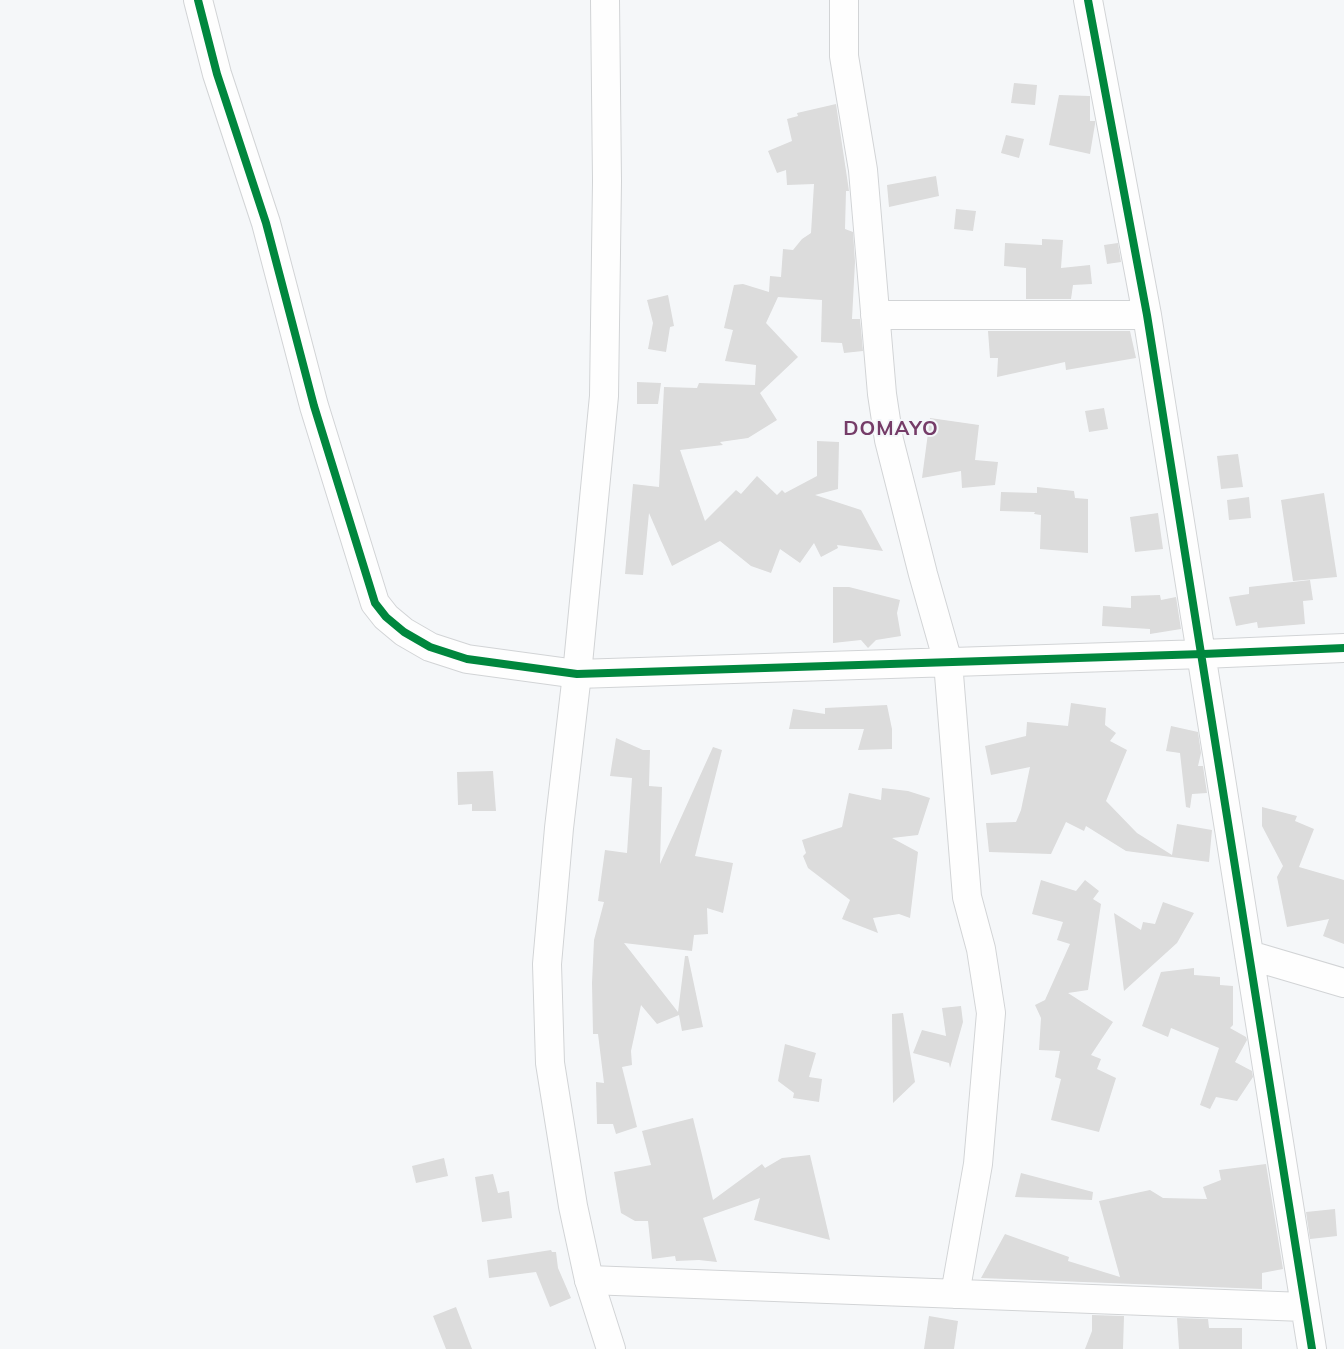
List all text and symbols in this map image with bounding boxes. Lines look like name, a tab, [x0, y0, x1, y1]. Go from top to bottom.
district label: DOMAYO	[842, 417, 940, 441]

